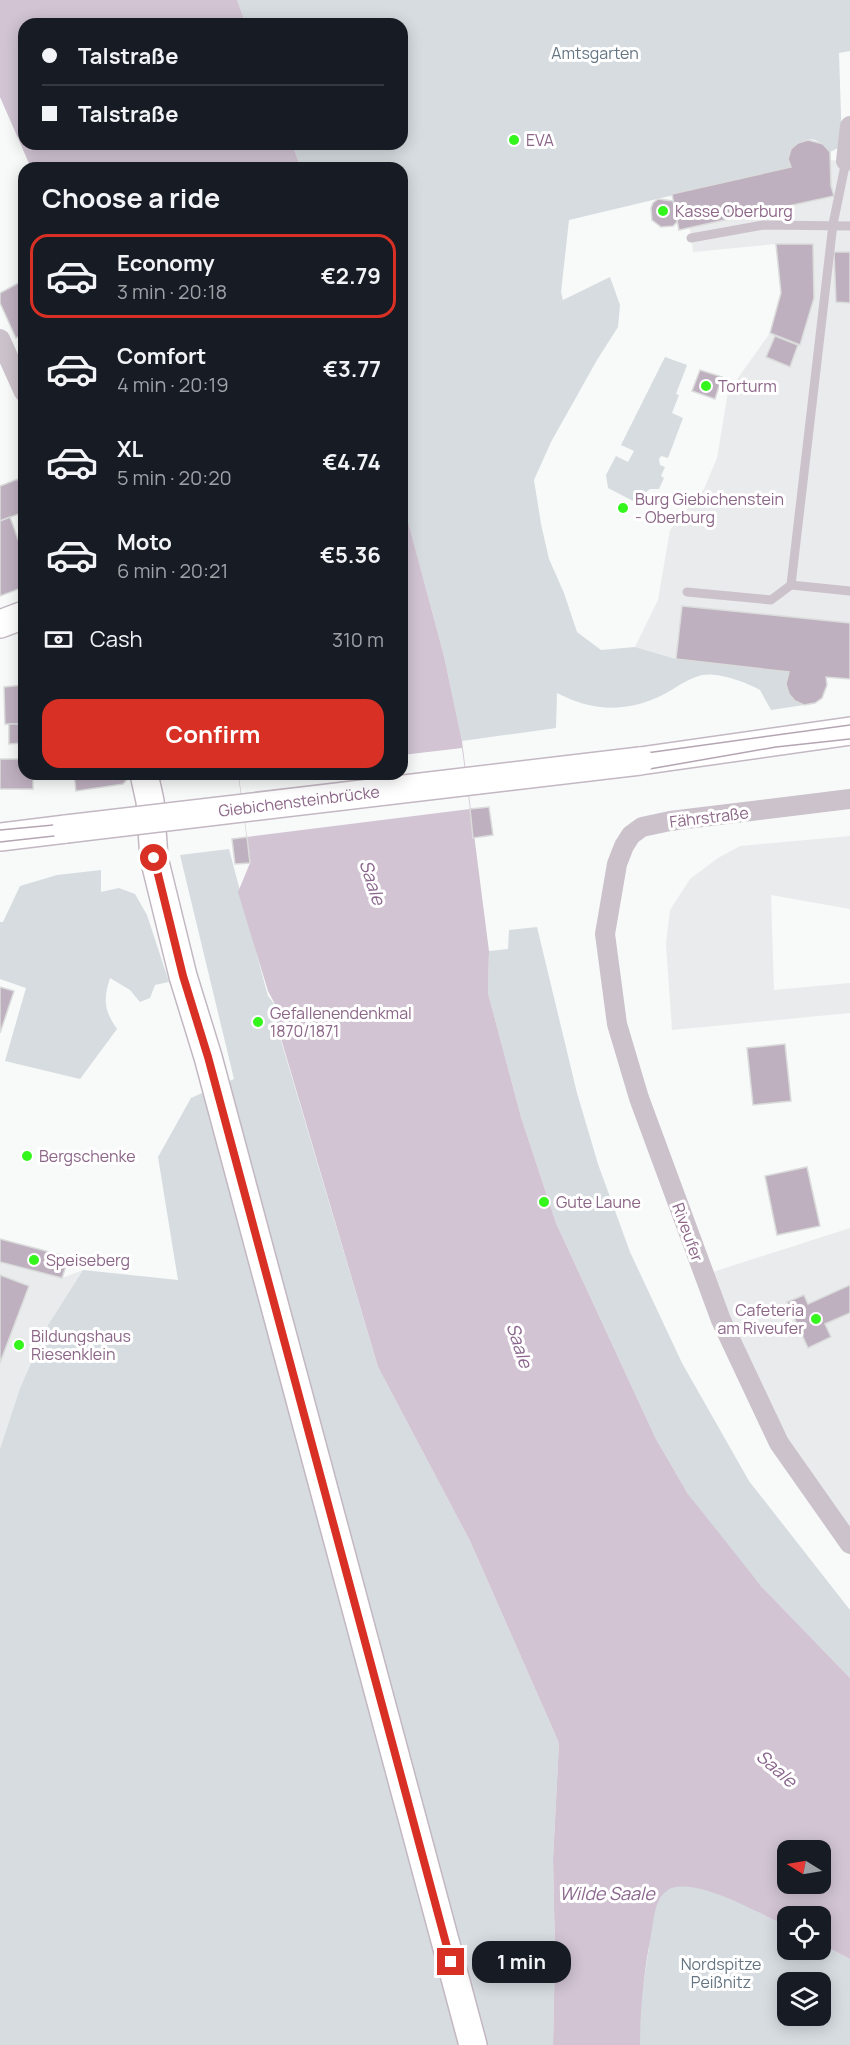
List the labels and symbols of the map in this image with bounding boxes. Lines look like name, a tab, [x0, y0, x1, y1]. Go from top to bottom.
park label: Amtsgarten	[551, 42, 639, 64]
place label: EVA	[526, 129, 554, 151]
marker: EVA	[507, 133, 521, 147]
place label: Kasse Oberburg	[675, 200, 793, 222]
marker: Kasse Oberburg	[656, 204, 670, 218]
place label: Torturm	[718, 375, 777, 397]
marker: Torturm	[699, 379, 713, 393]
place label: Burg Giebichenstein - Oberburg	[635, 488, 784, 528]
marker: Burg Giebichenstein - Oberburg	[616, 501, 630, 515]
street label: Giebichensteinbrücke	[217, 780, 381, 822]
street label: Fährstraße	[668, 801, 750, 833]
route start	[140, 844, 167, 871]
water label: Saale	[355, 856, 392, 909]
place label: Gefallenendenkmal 1870/1871	[270, 1002, 412, 1042]
marker: Gefallenendenkmal 1870/1871	[251, 1015, 265, 1029]
place label: Bergschenke	[39, 1145, 136, 1167]
marker: Bergschenke	[20, 1149, 34, 1163]
place label: Gute Laune	[556, 1191, 641, 1213]
marker: Gute Laune	[537, 1195, 551, 1209]
street label: Riveufer	[667, 1200, 709, 1265]
place label: Speiseberg	[46, 1249, 130, 1271]
marker: Speiseberg	[27, 1253, 41, 1267]
place label: Cafeteria am Riveufer	[717, 1299, 804, 1339]
marker: Cafeteria am Riveufer	[809, 1312, 823, 1326]
water label: Saale	[502, 1319, 539, 1372]
place label: Bildungshaus Riesenklein	[31, 1325, 131, 1365]
marker: Bildungshaus Riesenklein	[12, 1338, 26, 1352]
water label: Saale	[752, 1744, 803, 1793]
north arrow	[777, 1840, 831, 1894]
water label: Wilde Saale	[559, 1881, 656, 1905]
callout: 1 min	[472, 1941, 571, 1983]
route end	[437, 1948, 464, 1975]
park label: Nordspitze Peißnitz	[681, 1953, 761, 1993]

